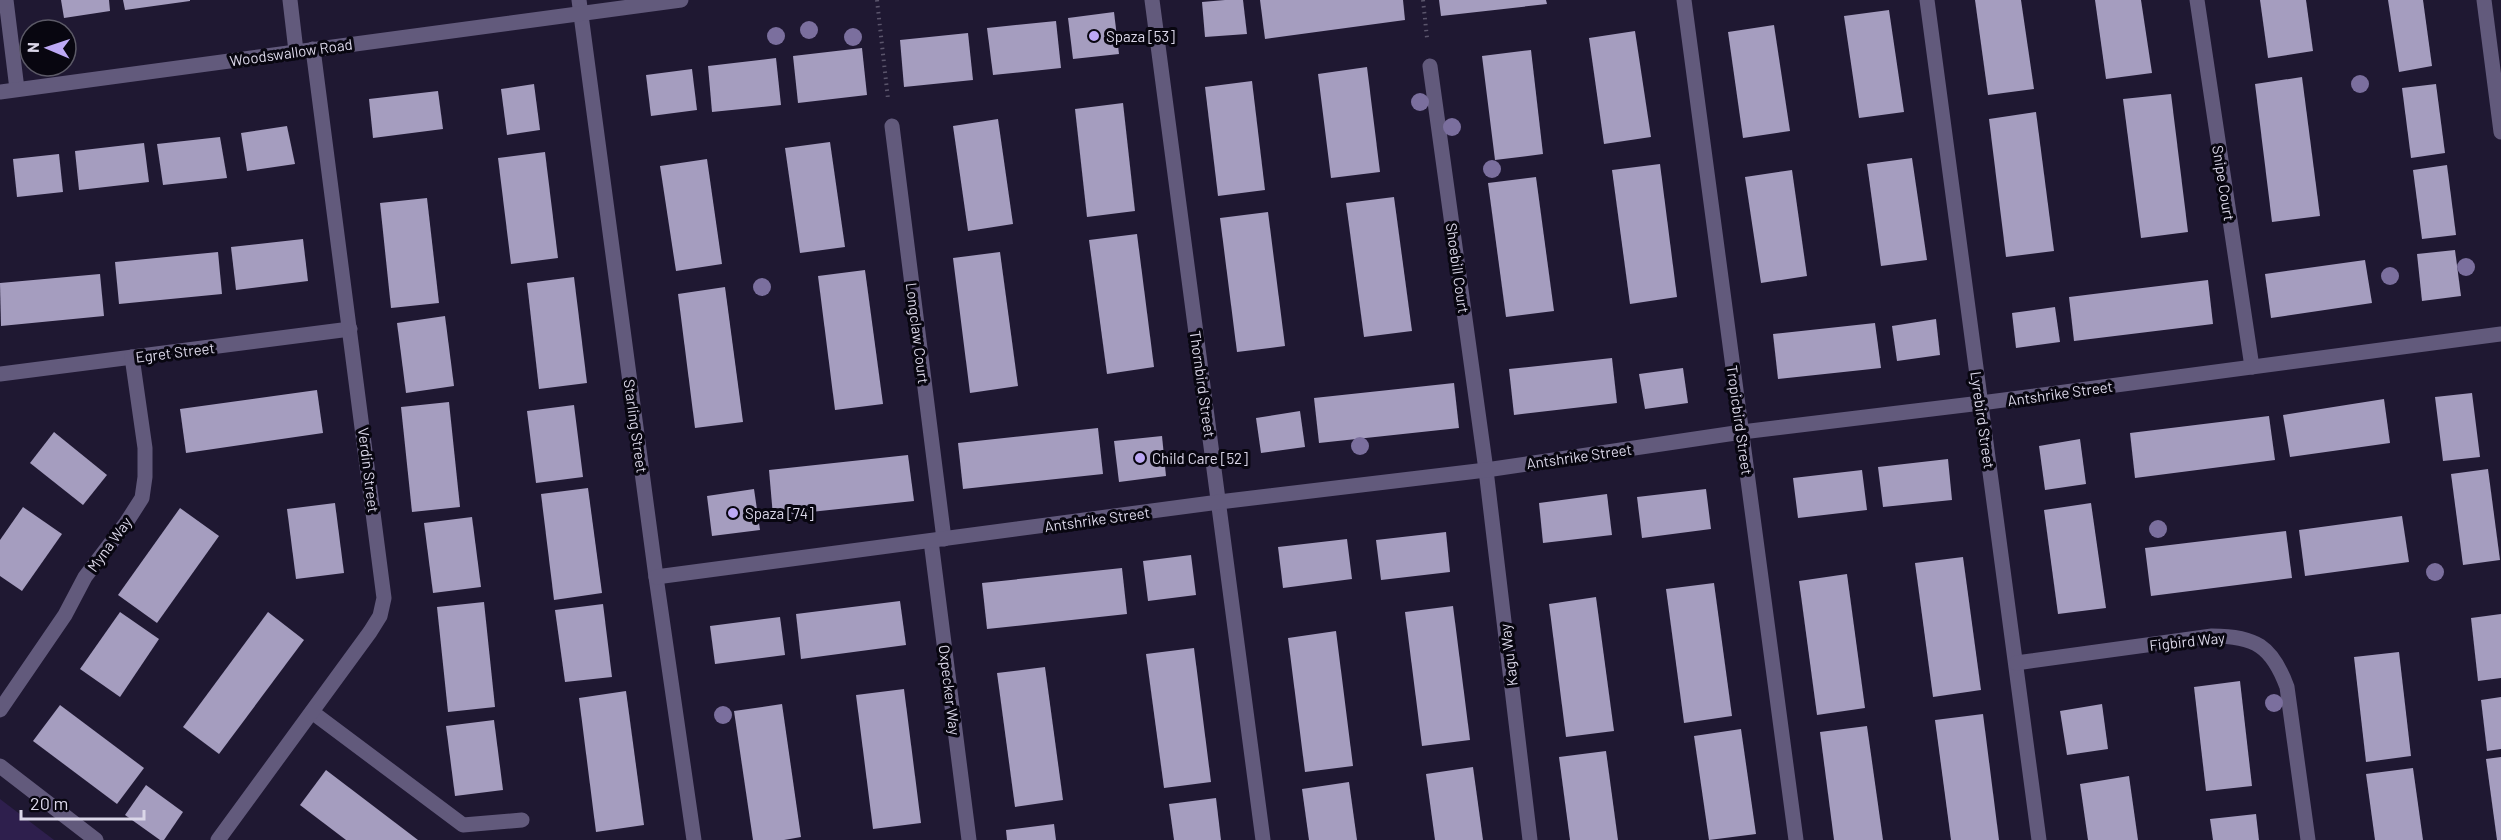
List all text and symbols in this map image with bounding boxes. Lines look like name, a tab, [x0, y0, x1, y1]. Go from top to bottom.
north arrow	[18, 18, 78, 78]
place label: Spaza [53]	[1106, 27, 1175, 45]
marker: Spaza [53]	[1087, 29, 1101, 43]
street label: Woodswallow Road	[228, 34, 354, 70]
text: N	[23, 42, 42, 53]
street label: Snipe Court	[2209, 144, 2239, 222]
street label: Shoebill Court	[1443, 222, 1473, 314]
street label: Longclaw Court	[903, 281, 933, 385]
street label: Thornbird Street	[1187, 329, 1219, 439]
street label: Egret Street	[134, 338, 216, 366]
street label: Tropicbird Street	[1723, 364, 1757, 476]
street label: Lyrebird Street	[1967, 370, 1999, 470]
street label: Antshrike Street	[2006, 377, 2114, 409]
street label: Starling Street	[620, 378, 652, 474]
street label: Verdin Street	[355, 426, 383, 514]
street label: Antshrike Street	[1525, 440, 1633, 472]
place label: Child Care [52]	[1152, 449, 1248, 467]
marker: Child Care [52]	[1133, 451, 1147, 465]
street label: Antshrike Street	[1043, 503, 1151, 535]
place label: Spaza [74]	[745, 504, 814, 522]
marker: Spaza [74]	[726, 506, 740, 520]
street label: Myna Way	[83, 513, 135, 575]
street label: Kagu Way	[1495, 623, 1521, 687]
street label: Figbird Way	[2148, 628, 2226, 654]
street label: Oxpecker Way	[936, 644, 964, 736]
scale bar	[21, 783, 144, 821]
text: 20 m	[30, 792, 68, 814]

